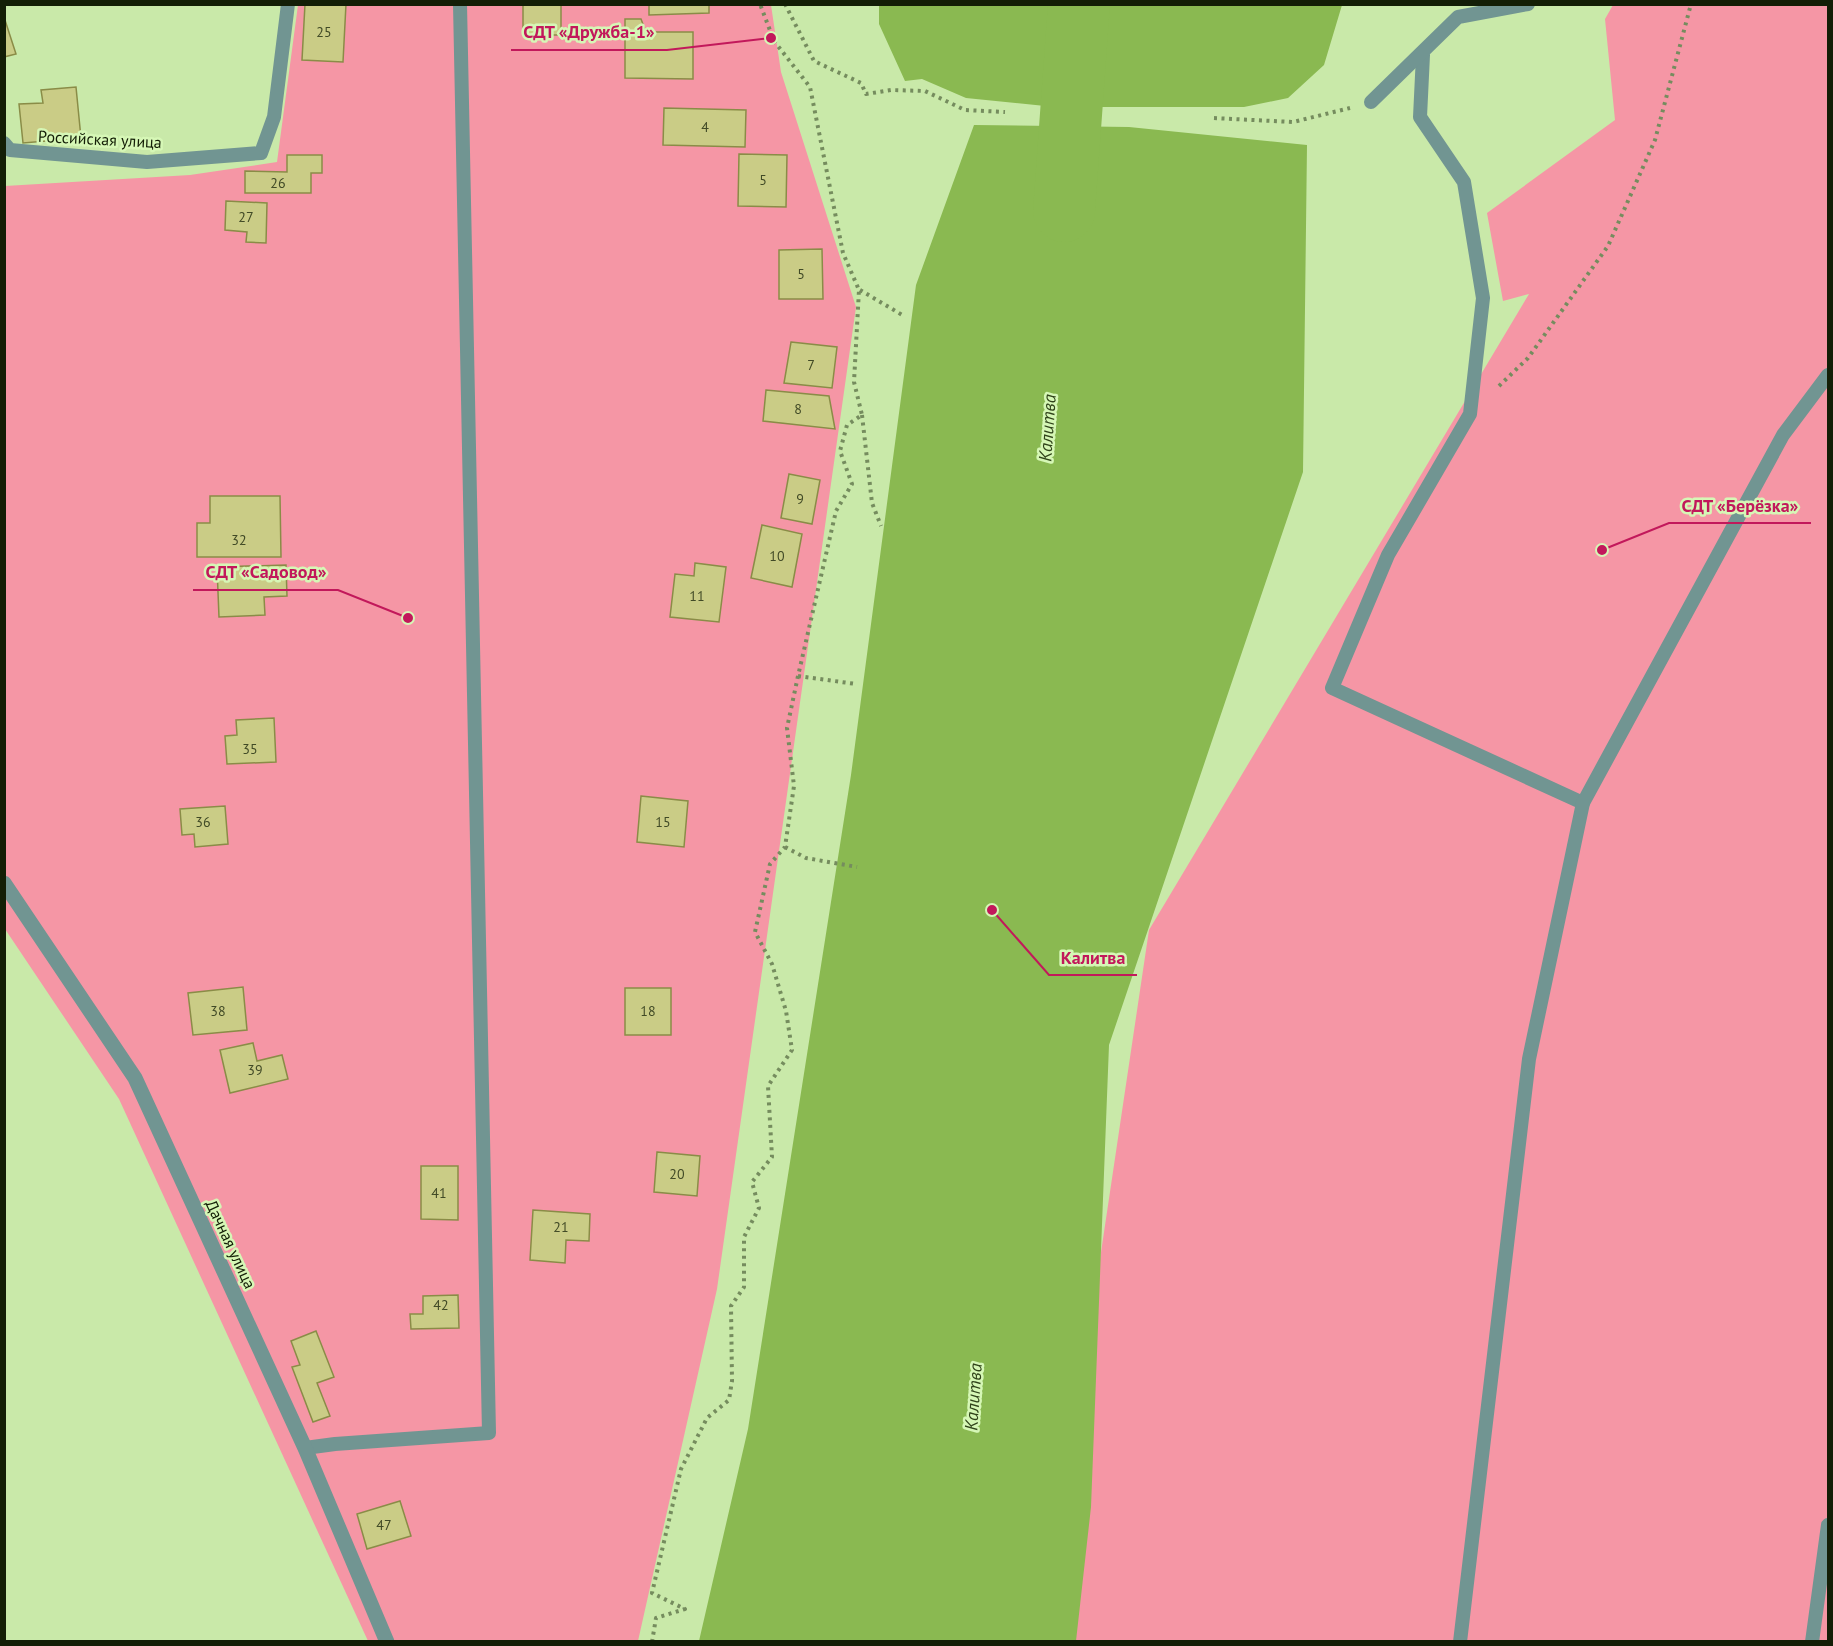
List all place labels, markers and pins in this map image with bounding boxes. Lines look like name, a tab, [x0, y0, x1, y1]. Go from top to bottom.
callout: СДТ «Дружба-1»	[511, 14, 667, 50]
callout: СДТ «Берёзка»	[1669, 487, 1811, 523]
callout: СДТ «Садовод»	[193, 554, 338, 590]
callout: Калитва	[1049, 939, 1137, 975]

